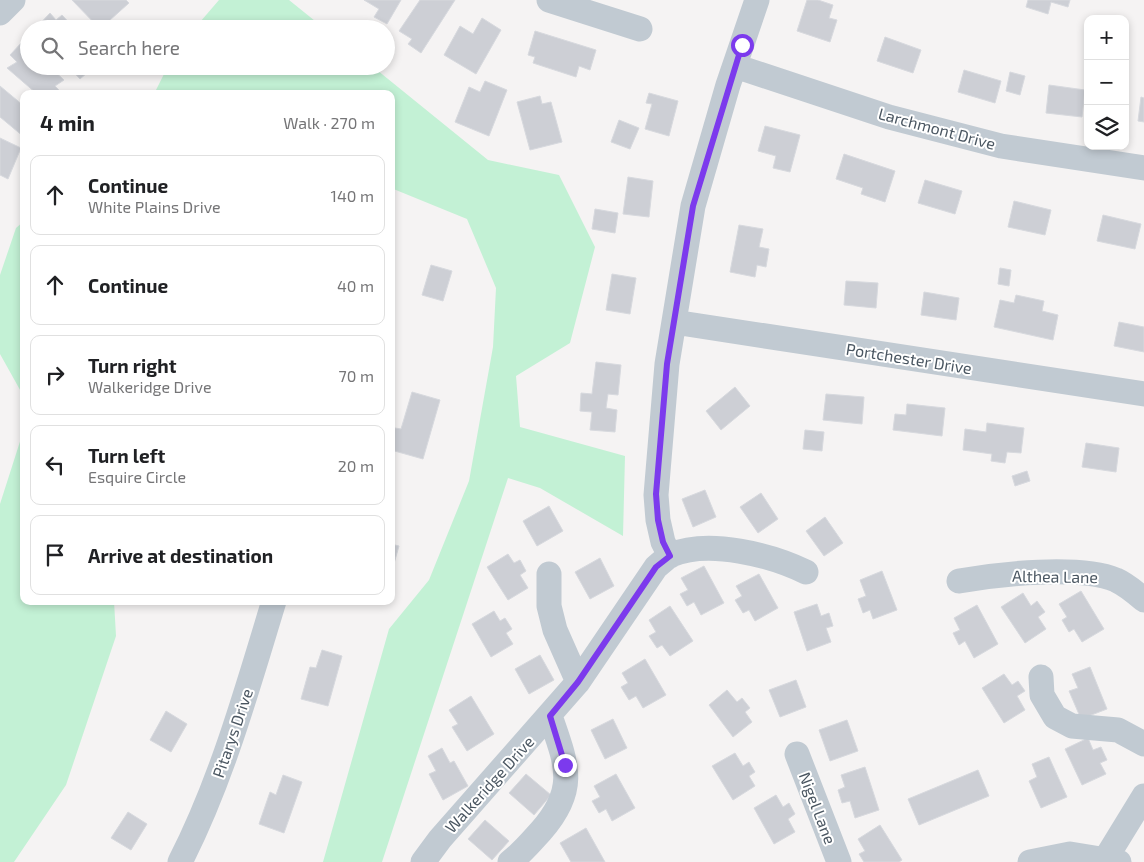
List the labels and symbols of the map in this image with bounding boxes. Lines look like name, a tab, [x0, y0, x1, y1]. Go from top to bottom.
route start	[731, 34, 754, 57]
street label: Larchmont Drive	[876, 103, 998, 153]
street label: Portchester Drive	[845, 339, 973, 377]
street label: Althea Lane	[1012, 566, 1098, 586]
street label: Pitarys Drive	[208, 686, 256, 780]
street label: Walkeridge Drive	[441, 732, 537, 836]
route end	[554, 754, 577, 777]
street label: Nigel Lane	[796, 769, 840, 847]

